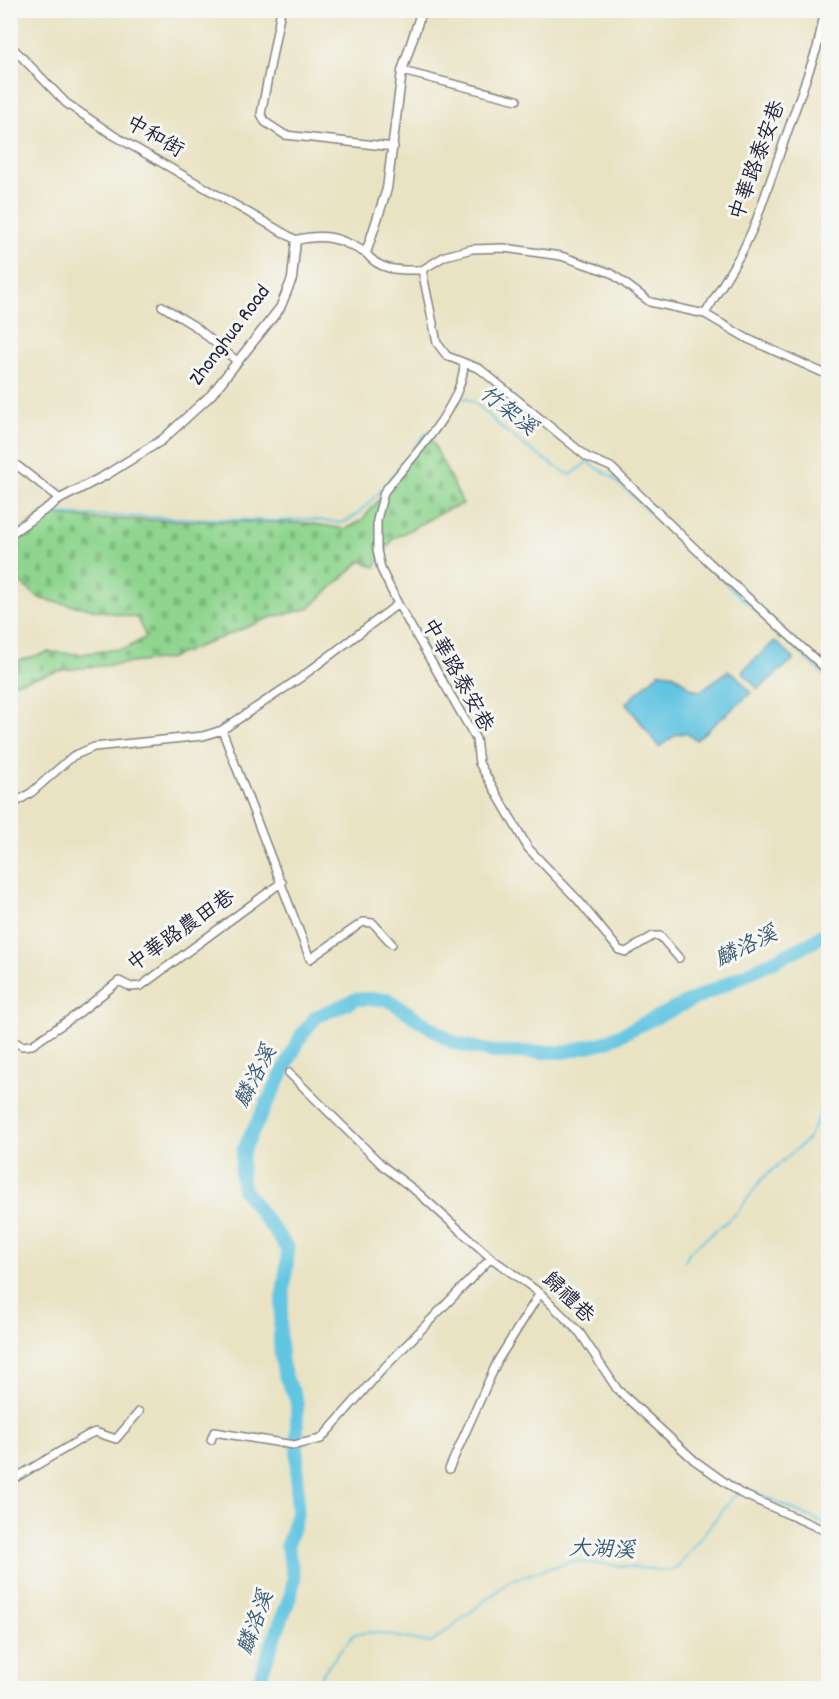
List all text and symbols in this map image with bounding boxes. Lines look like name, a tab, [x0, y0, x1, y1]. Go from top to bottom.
street label: 中華路泰安巷	[723, 97, 795, 225]
street label: 中和街	[119, 109, 189, 167]
street label: Zhonghua Road	[183, 279, 279, 393]
water label: 竹架溪	[471, 379, 543, 445]
street label: 中華路泰安巷	[412, 614, 500, 738]
street label: 中華路農田巷	[122, 884, 242, 980]
water label: 麟洛溪	[711, 919, 784, 976]
water label: 麟洛溪	[228, 1040, 286, 1113]
street label: 歸禮巷	[534, 1266, 600, 1332]
water label: 大湖溪	[568, 1534, 637, 1568]
water label: 麟洛溪	[231, 1586, 283, 1659]

